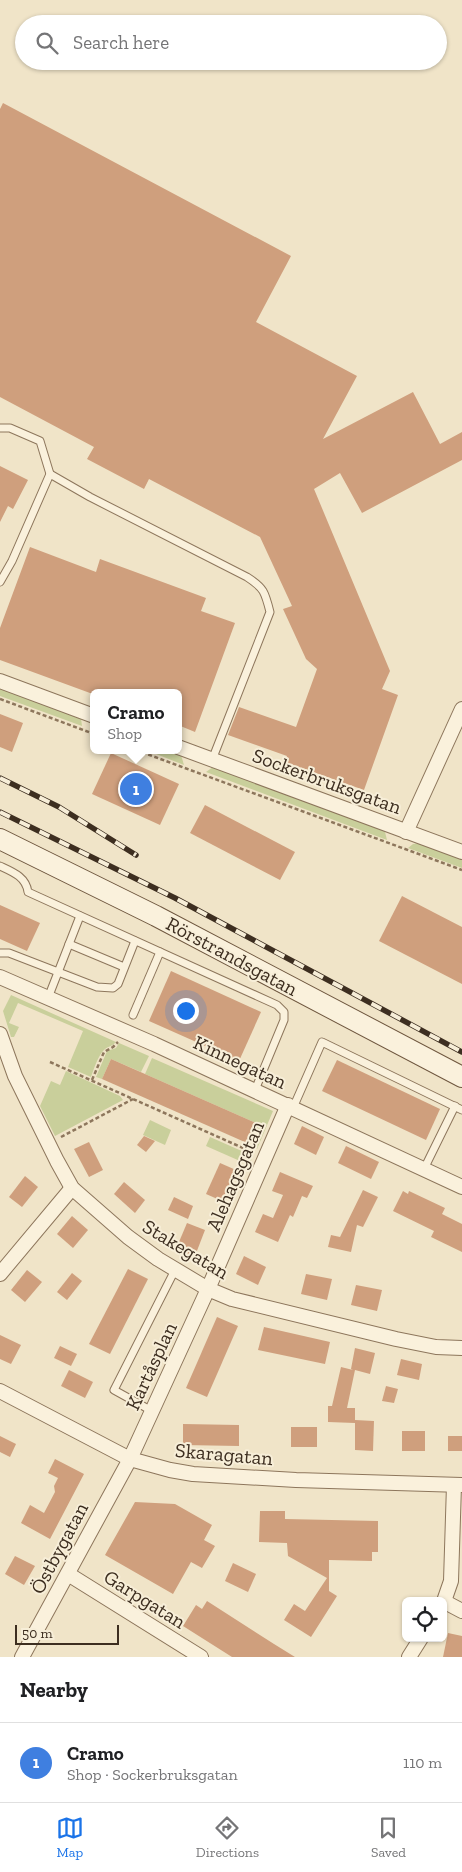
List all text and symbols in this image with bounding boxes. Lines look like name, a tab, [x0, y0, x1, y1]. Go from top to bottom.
search box	[15, 15, 447, 70]
icon: search	[33, 29, 61, 57]
text: Search here	[73, 31, 169, 54]
popup	[90, 689, 182, 754]
text: Cramo	[108, 701, 164, 724]
text: Shop	[108, 724, 142, 743]
street label: Sockerbruksgatan	[249, 743, 405, 819]
pin: 1	[120, 770, 152, 808]
street label: Rörstrandsgatan	[162, 911, 302, 1001]
your location	[173, 998, 199, 1024]
street label: Kinnegatan	[190, 1030, 291, 1094]
street label: Alehagsgatan	[201, 1117, 269, 1235]
street label: Stakegatan	[139, 1214, 234, 1284]
street label: Kartåsplan	[120, 1318, 182, 1414]
street label: Skaragatan	[174, 1438, 274, 1470]
street label: Östbygatan	[25, 1498, 93, 1598]
street label: Garpgatan	[100, 1564, 191, 1634]
map controls	[402, 1597, 447, 1642]
button: locate	[402, 1597, 447, 1642]
scale bar	[15, 1622, 119, 1645]
text: 50 m	[22, 1625, 53, 1642]
text: Nearby	[20, 1677, 88, 1702]
text: Cramo	[67, 1742, 124, 1765]
text: 1	[33, 1753, 39, 1772]
text: 110 m	[403, 1753, 442, 1772]
text: Shop · Sockerbruksgatan	[67, 1765, 238, 1784]
tab: Map	[56, 1814, 84, 1861]
tab: Directions	[196, 1814, 259, 1861]
tab: Saved	[371, 1814, 406, 1861]

